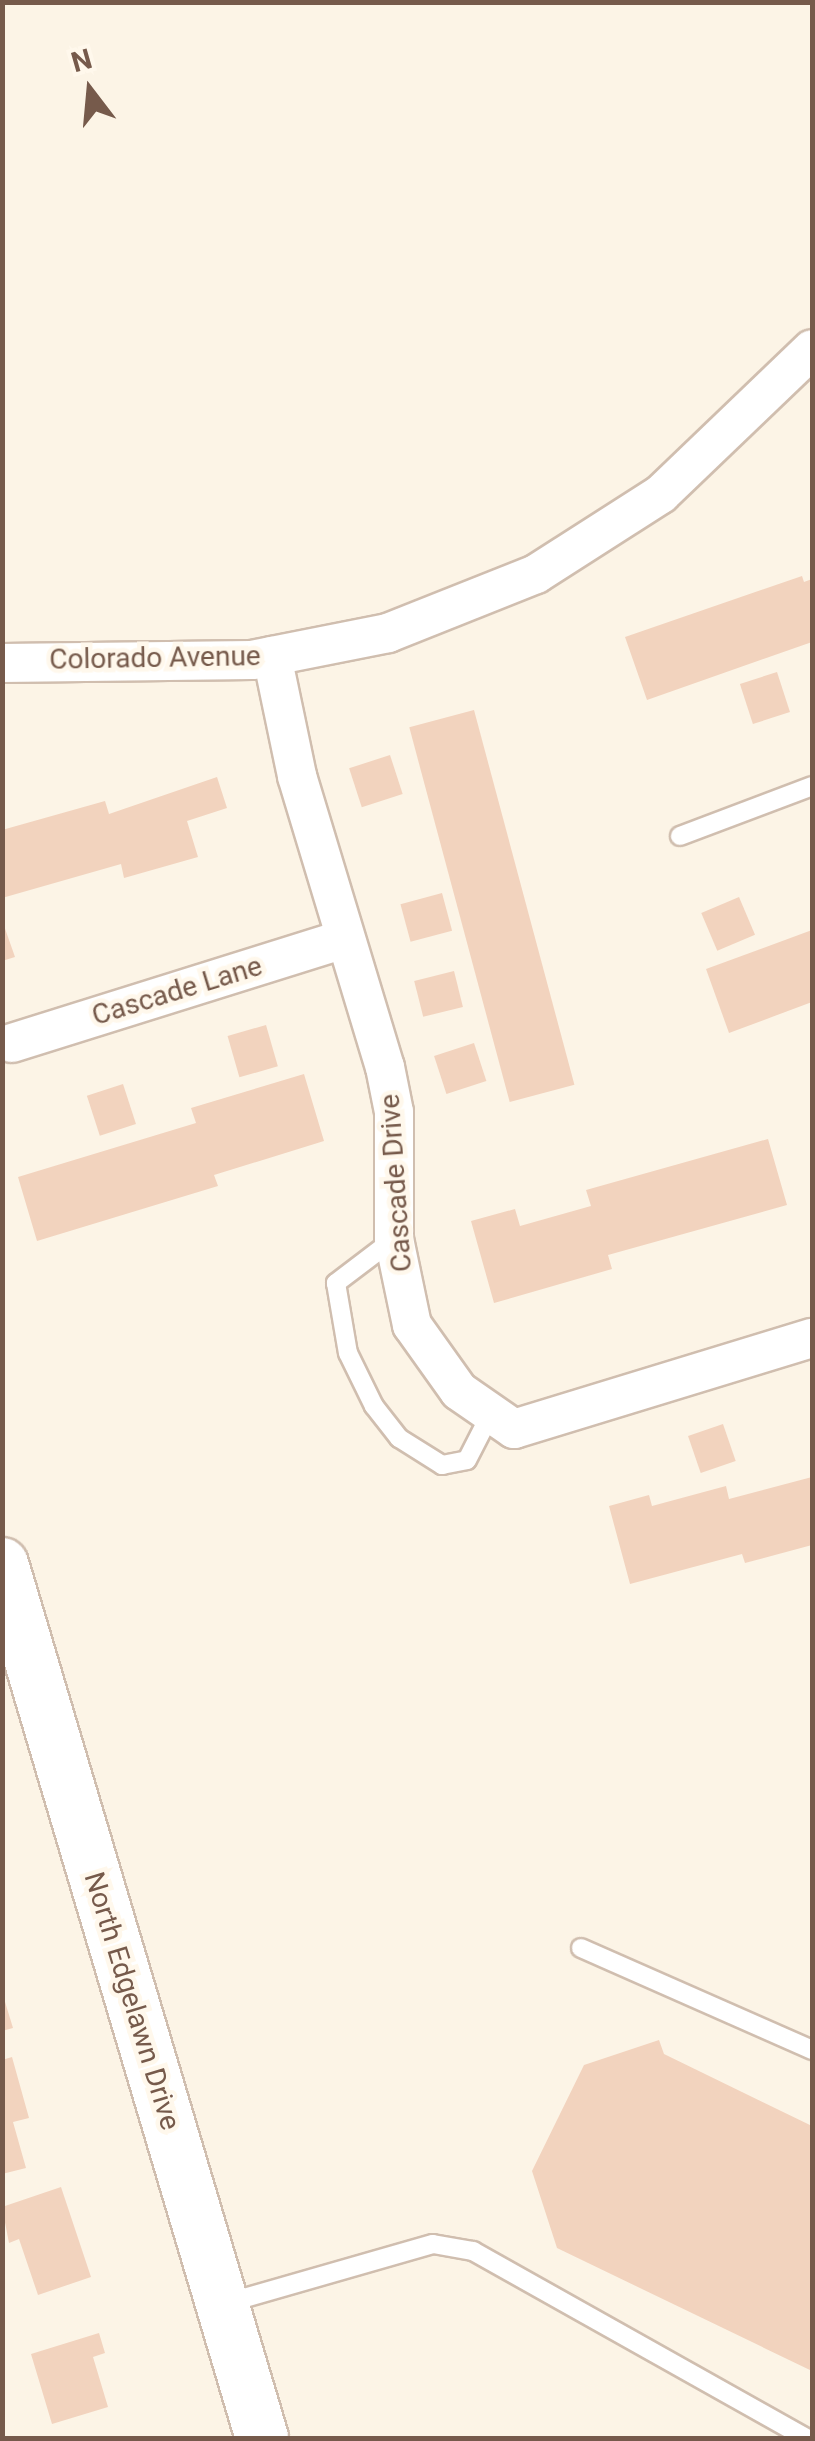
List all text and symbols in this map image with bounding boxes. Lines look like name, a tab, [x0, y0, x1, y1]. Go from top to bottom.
north arrow	[40, 40, 140, 140]
text: N	[68, 42, 96, 79]
street label: Colorado Avenue	[49, 639, 261, 677]
street label: Cascade Lane	[88, 949, 266, 1033]
street label: Cascade Drive	[373, 1093, 419, 1273]
street label: North Edgelawn Drive	[77, 1868, 187, 2134]

